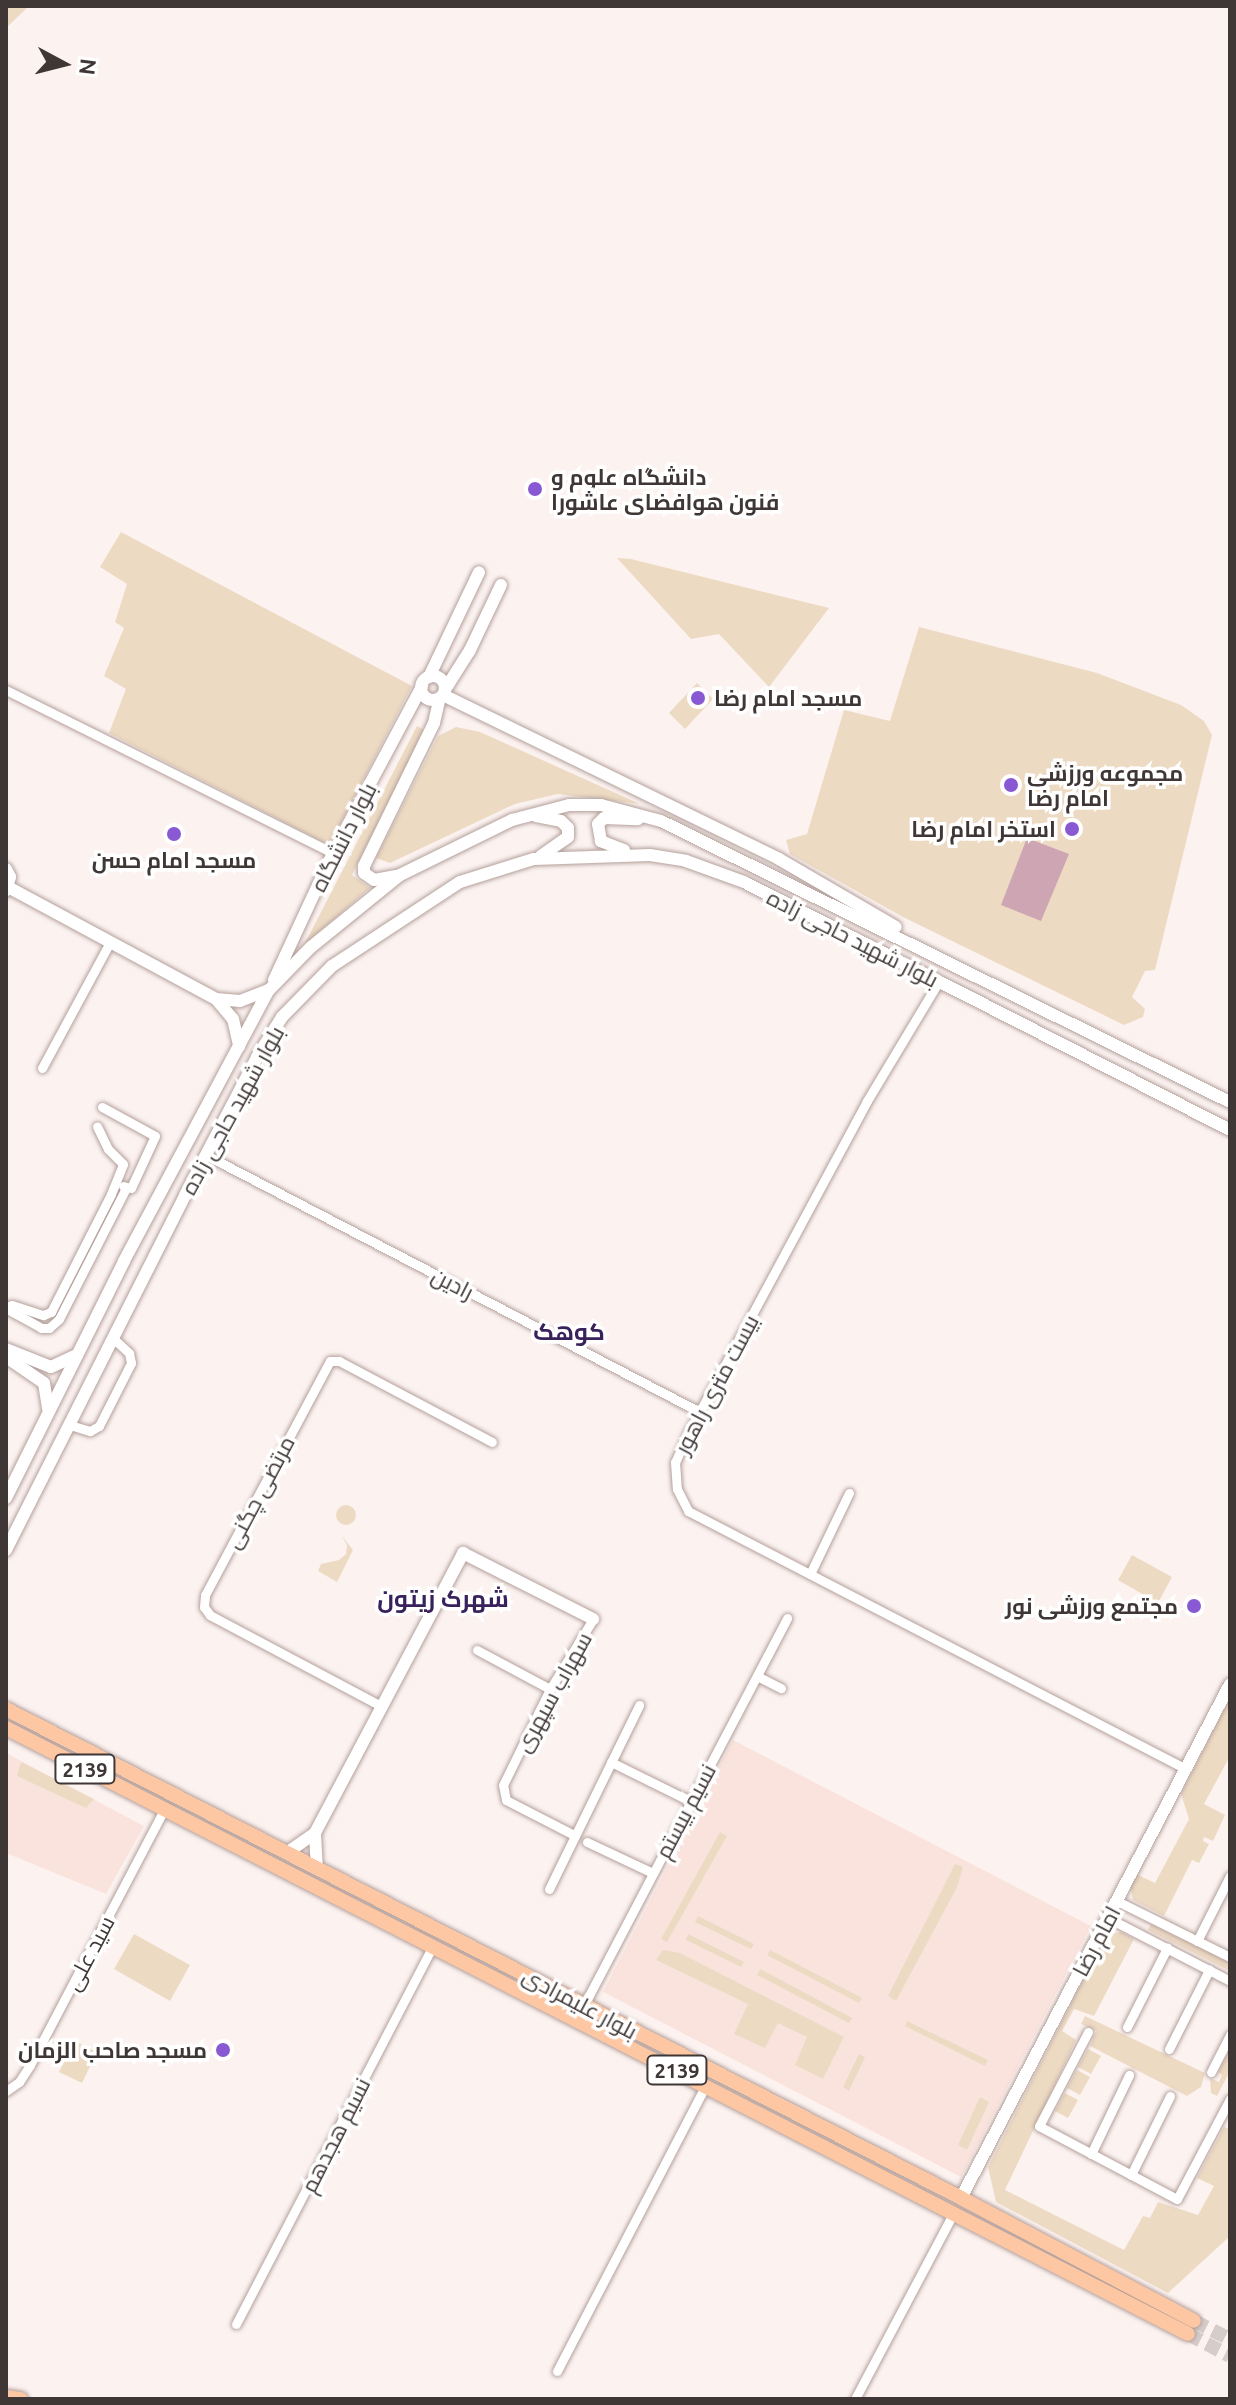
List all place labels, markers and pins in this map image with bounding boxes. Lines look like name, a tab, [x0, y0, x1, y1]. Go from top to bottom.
place label: دانشگاه علوم و فنون هوافضای عاشورا	[551, 463, 779, 514]
marker: دانشگاه علوم و فنون هوافضای عاشورا	[526, 480, 544, 498]
place label: مسجد امام رضا	[714, 685, 862, 711]
marker: مسجد امام رضا	[689, 689, 707, 707]
place label: مجموعه ورزشی امام رضا	[1027, 759, 1183, 810]
marker: مجموعه ورزشی امام رضا	[1002, 776, 1020, 794]
place label: استخر امام رضا	[911, 816, 1056, 842]
marker: استخر امام رضا	[1063, 820, 1081, 838]
marker: مسجد امام حسن	[165, 825, 183, 843]
place label: مسجد امام حسن	[92, 847, 256, 873]
place label: مجتمع ورزشی نور	[1005, 1593, 1178, 1619]
marker: مجتمع ورزشی نور	[1185, 1597, 1203, 1615]
place label: مسجد صاحب الزمان	[18, 2037, 207, 2063]
marker: مسجد صاحب الزمان	[214, 2041, 232, 2059]

